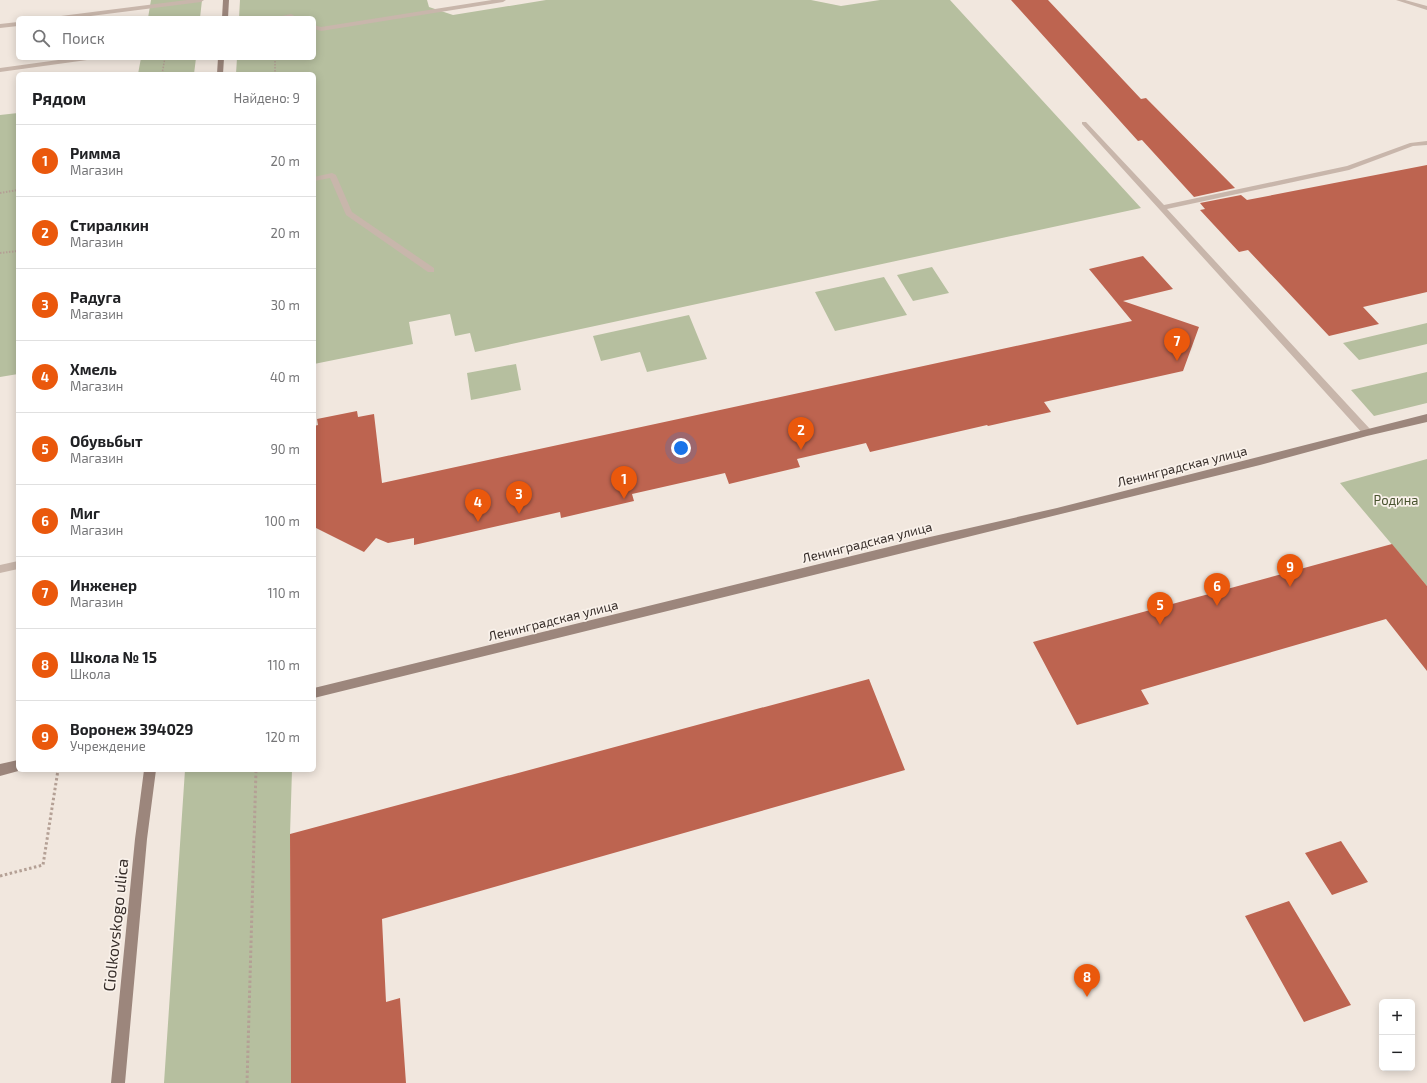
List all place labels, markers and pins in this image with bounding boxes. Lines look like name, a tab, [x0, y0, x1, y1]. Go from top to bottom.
pin: 7	[1164, 328, 1190, 361]
pin: 2	[788, 417, 814, 450]
pin: 1	[611, 466, 637, 499]
pin: 3	[506, 481, 532, 514]
pin: 4	[465, 489, 491, 522]
pin: 9	[1277, 554, 1303, 587]
pin: 6	[1204, 573, 1230, 606]
pin: 5	[1147, 592, 1173, 625]
pin: 8	[1074, 964, 1100, 997]

